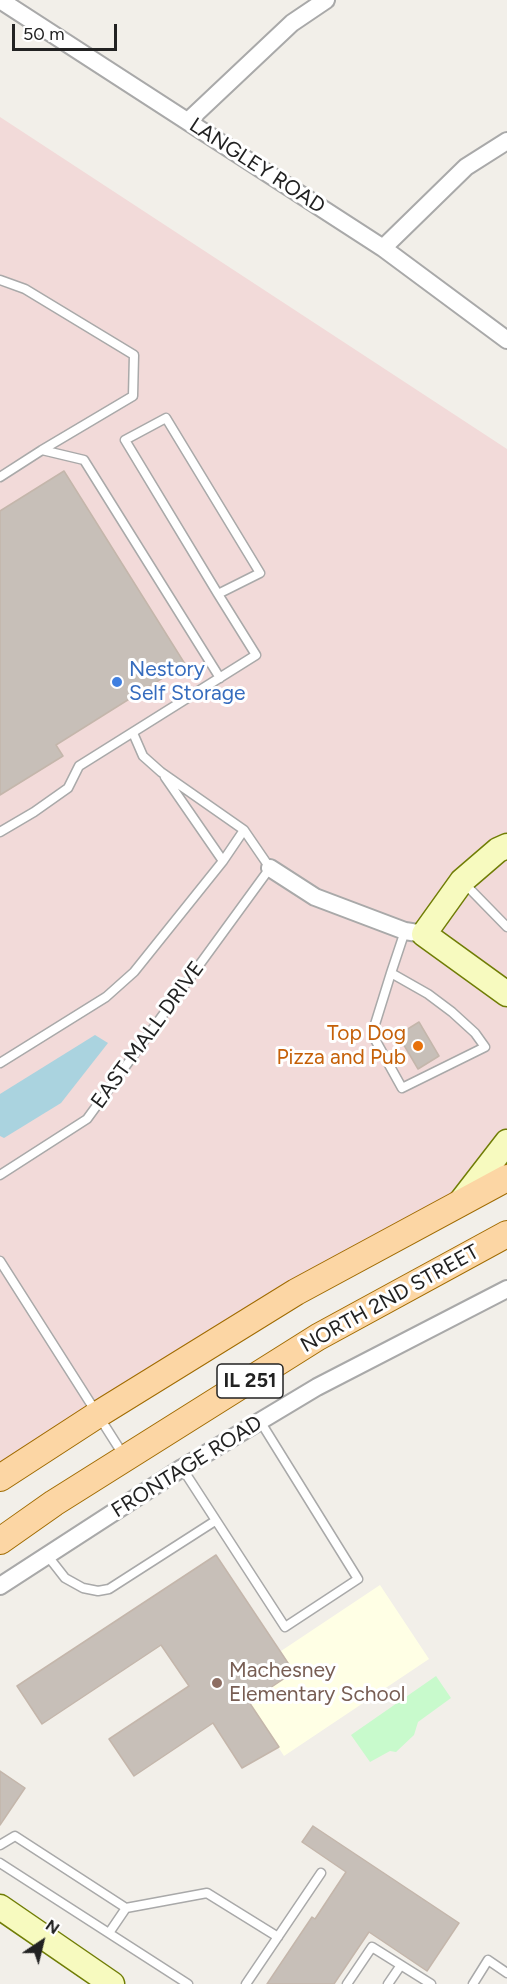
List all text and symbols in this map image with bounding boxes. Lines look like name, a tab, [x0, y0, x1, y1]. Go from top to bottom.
scale bar	[15, 12, 120, 50]
text: 50 m	[23, 23, 65, 45]
street label: LANGLEY ROAD	[184, 113, 330, 219]
place label: Nestory Self Storage	[129, 657, 245, 707]
marker: Nestory Self Storage	[110, 675, 124, 689]
street label: EAST MALL DRIVE	[86, 957, 210, 1113]
place label: Top Dog Pizza and Pub	[276, 1021, 406, 1071]
marker: Top Dog Pizza and Pub	[411, 1039, 425, 1053]
street label: NORTH 2ND STREET	[296, 1240, 484, 1358]
road number: IL 251	[217, 1364, 283, 1398]
street label: FRONTAGE ROAD	[107, 1411, 267, 1523]
place label: Machesney Elementary School	[229, 1658, 405, 1708]
marker: Machesney Elementary School	[210, 1676, 224, 1690]
north arrow	[12, 1912, 72, 1972]
text: N	[42, 1916, 63, 1938]

